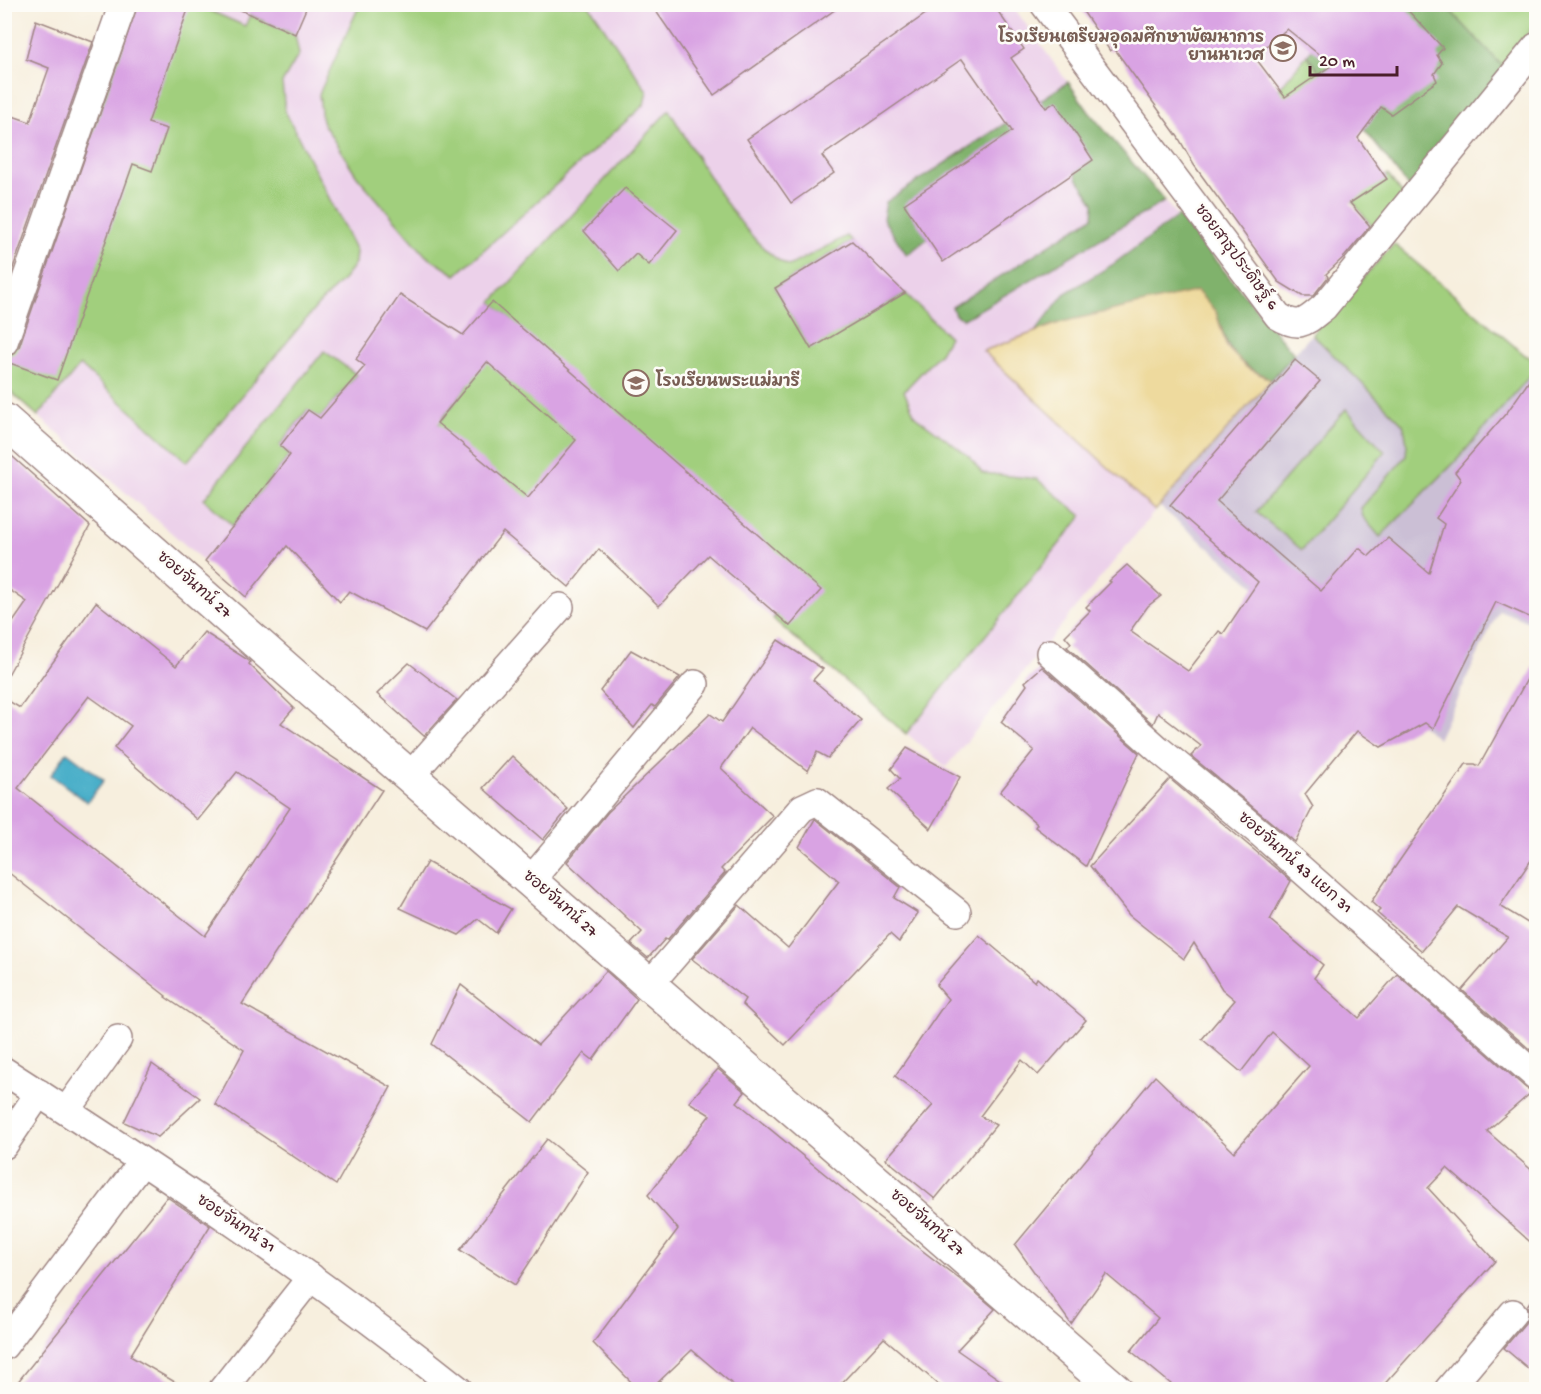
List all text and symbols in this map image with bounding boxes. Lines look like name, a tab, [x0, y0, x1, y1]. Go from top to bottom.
place label: โรงเรียนเตรียมอุดมศึกษาพัฒนาการ ยานนาเวศ	[997, 25, 1266, 67]
school or university icon: โรงเรียนเตรียมอุดมศึกษาพัฒนาการ ยานนาเวศ	[1268, 33, 1298, 63]
scale bar	[1310, 39, 1397, 77]
text: 20 m	[1319, 52, 1355, 73]
street label: ซอยสาธุประดิษฐ์ 6	[1189, 198, 1285, 315]
school or university icon: โรงเรียนพระแม่มารี	[621, 368, 651, 398]
place label: โรงเรียนพระแม่มารี	[655, 369, 800, 393]
street label: ซอยจันทน์ 27	[152, 545, 238, 624]
street label: ซอยจันทน์ 43 แยก 31	[1233, 805, 1358, 919]
street label: ซอยจันทน์ 27	[518, 864, 604, 943]
street label: ซอยจันทน์ 27	[885, 1183, 971, 1262]
street label: ซอยจันทน์ 31	[192, 1188, 281, 1258]

